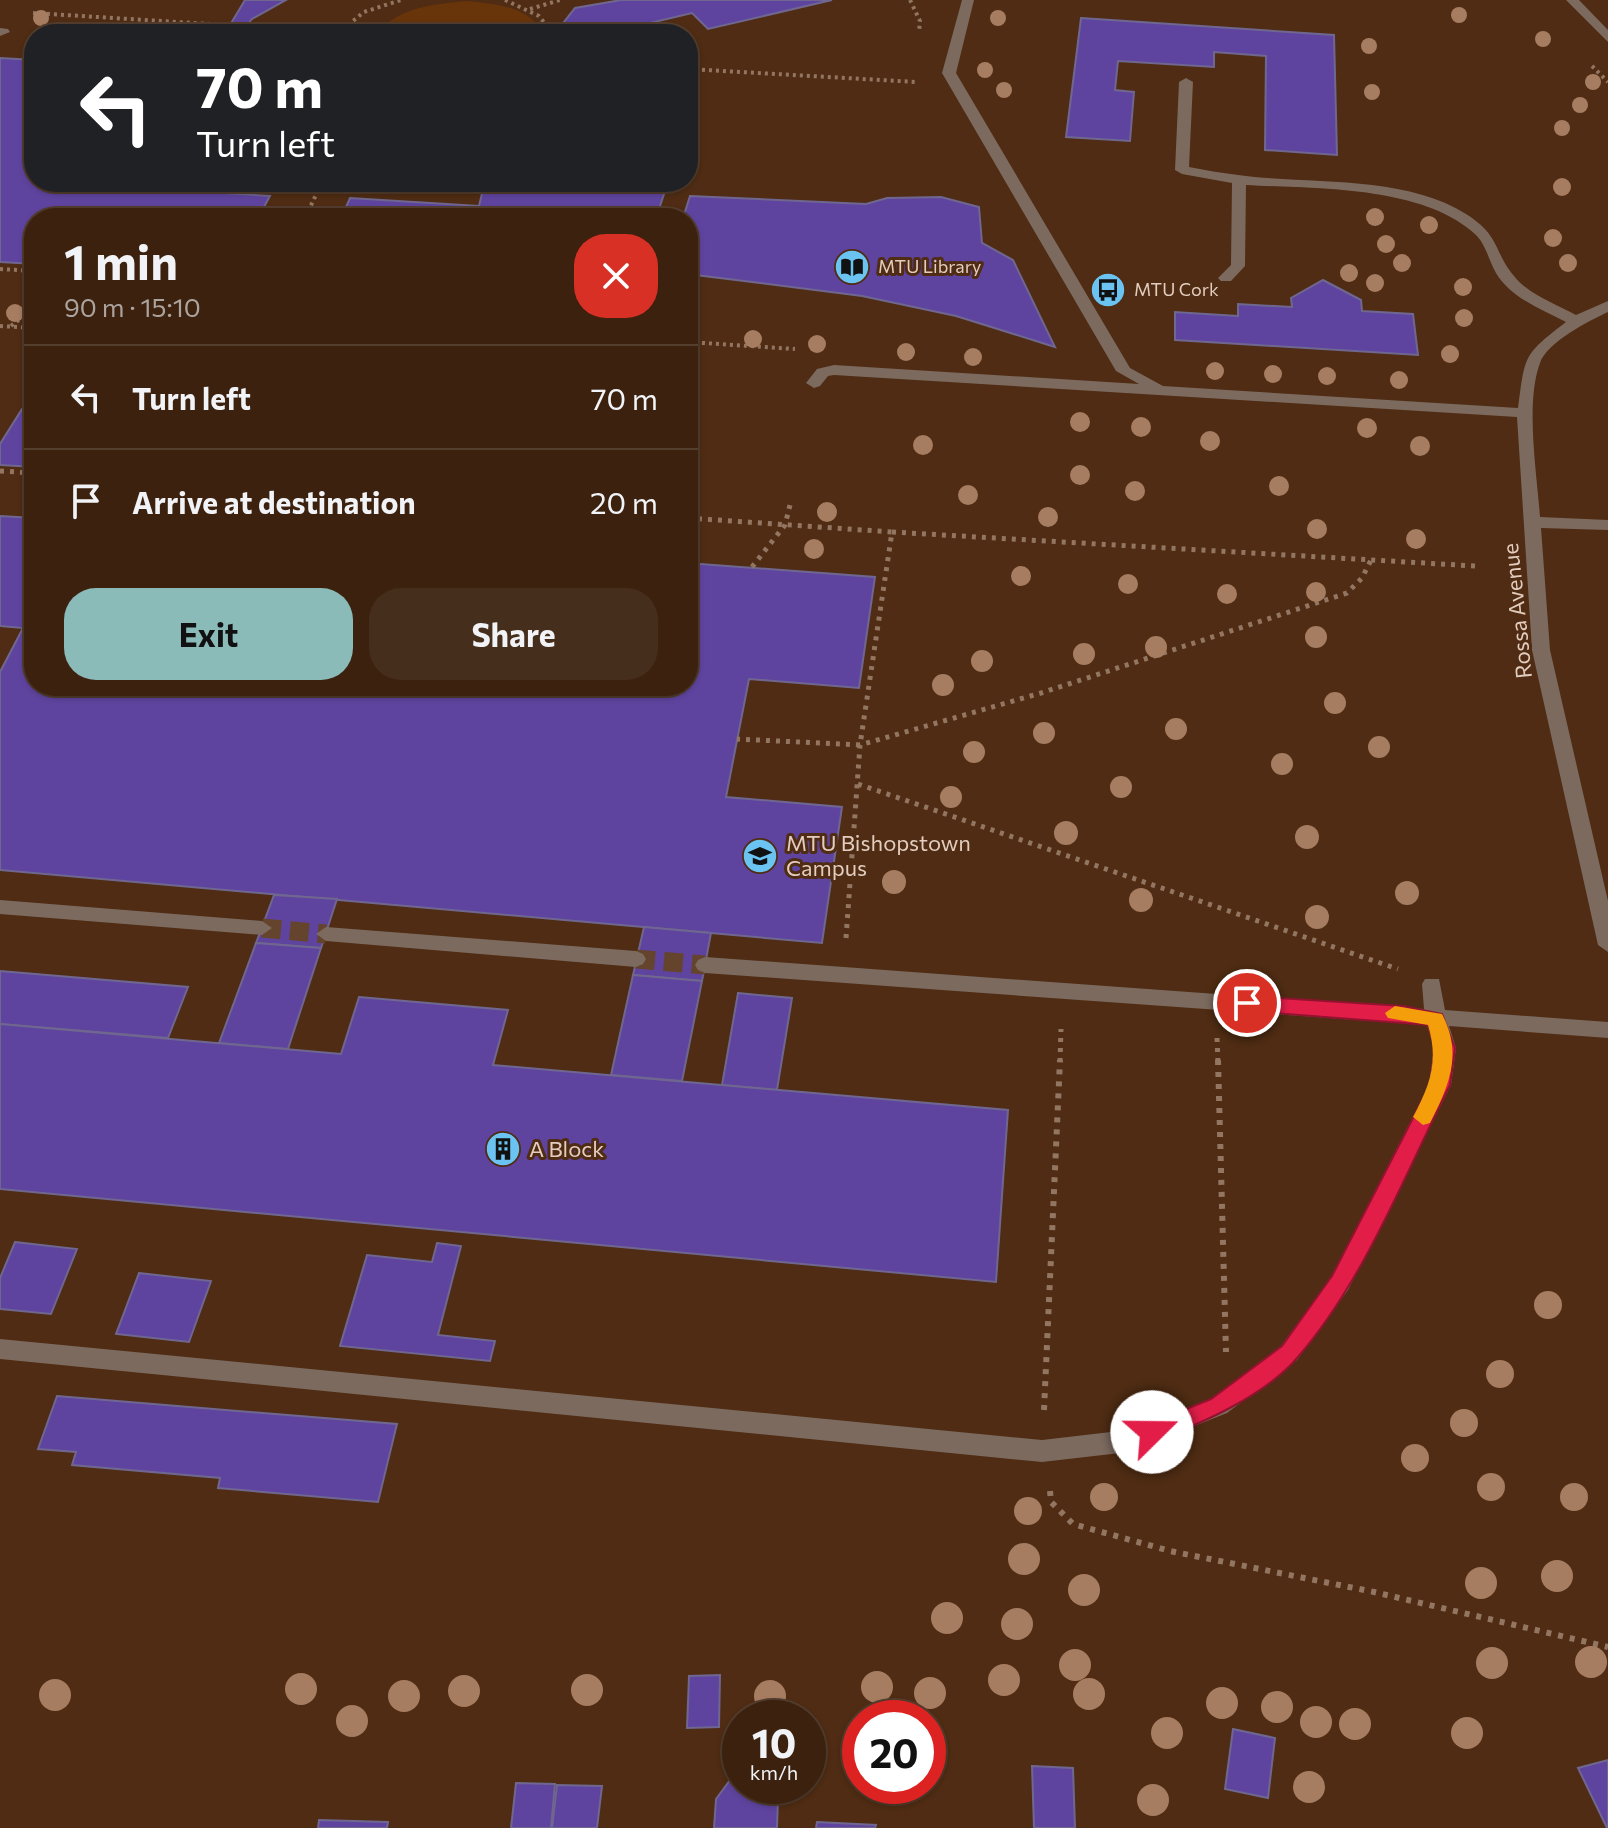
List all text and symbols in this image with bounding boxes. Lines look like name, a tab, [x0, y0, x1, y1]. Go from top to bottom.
text: 70 m	[196, 51, 323, 120]
icon: left	[64, 56, 168, 160]
text: Turn left	[196, 120, 335, 164]
text: 1 min	[64, 231, 178, 290]
button: close	[574, 234, 658, 318]
library icon: MTU Library	[833, 248, 871, 286]
place label: MTU Library	[878, 255, 981, 277]
bus stop icon: MTU Cork	[1089, 271, 1127, 309]
place label: MTU Cork	[1134, 278, 1219, 300]
text: 90 m · 15:10	[64, 291, 201, 322]
icon: left	[64, 375, 108, 419]
text: Turn left	[132, 379, 251, 416]
text: 70 m	[591, 379, 658, 416]
icon: arrive	[64, 479, 108, 523]
text: Arrive at destination	[132, 483, 416, 520]
text: 20 m	[590, 483, 658, 520]
street label: Rossa Avenue	[1496, 542, 1537, 680]
button: Exit	[64, 588, 353, 680]
button: Share	[369, 588, 658, 680]
place label: MTU Bishopstown Campus	[786, 829, 971, 881]
school or university icon: MTU Bishopstown Campus	[741, 837, 779, 875]
pin	[1213, 969, 1281, 1037]
icon: arrive	[1225, 981, 1269, 1025]
building icon: A Block	[484, 1130, 522, 1168]
place label: A Block	[529, 1135, 604, 1162]
position arrow	[1110, 1390, 1194, 1474]
speed limit sign: 20	[842, 1700, 946, 1804]
text: 10	[752, 1717, 796, 1766]
text: km/h	[750, 1760, 798, 1784]

